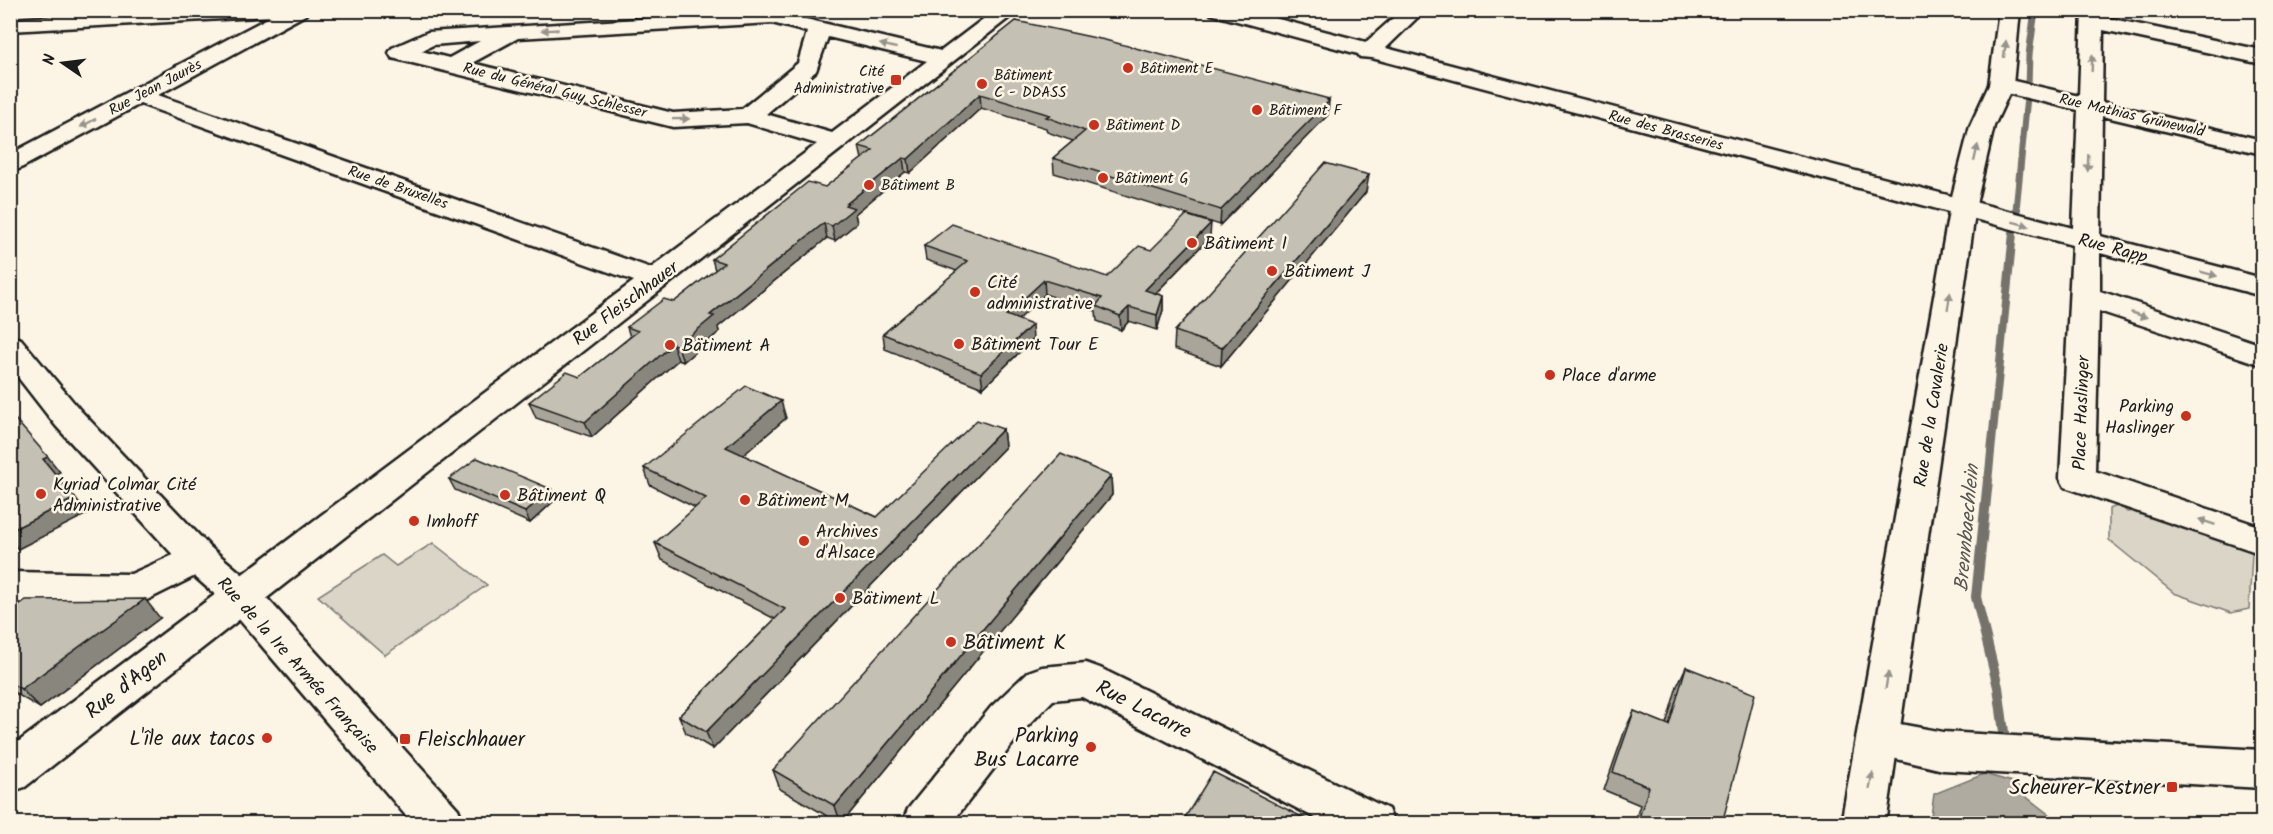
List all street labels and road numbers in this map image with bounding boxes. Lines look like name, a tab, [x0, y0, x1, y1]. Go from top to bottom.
street label: Rue Jean Jaurès	[104, 53, 207, 123]
street label: Rue du Général Guy Schlesser	[460, 57, 650, 126]
street label: Rue Mathias Grünewald	[2057, 88, 2207, 145]
street label: Rue des Brasseries	[1606, 104, 1726, 158]
street label: Rue de Bruxelles	[344, 160, 451, 216]
street label: Rue Rapp	[2075, 226, 2151, 273]
street label: Rue Fleischhauer	[567, 254, 686, 354]
street label: Rue de la Cavalerie	[1907, 341, 1958, 489]
street label: Place Haslinger	[2066, 354, 2099, 471]
street label: Rue de la 1re Armée Française	[209, 571, 385, 761]
street label: Rue d'Agen	[78, 642, 175, 728]
street label: Rue Lacarre	[1089, 672, 1198, 749]

